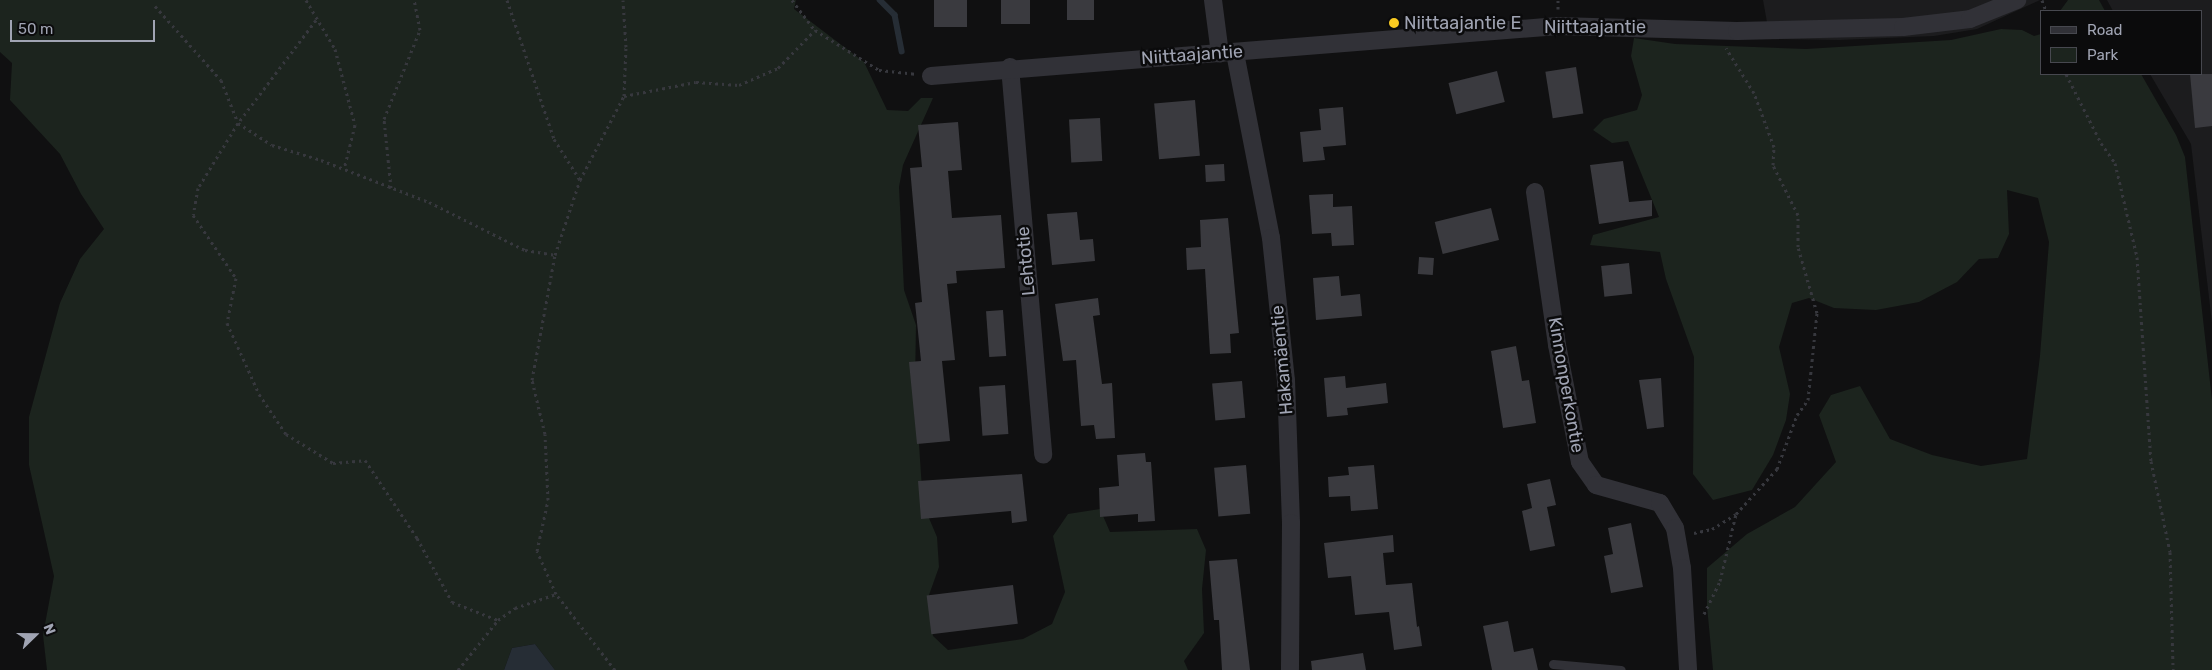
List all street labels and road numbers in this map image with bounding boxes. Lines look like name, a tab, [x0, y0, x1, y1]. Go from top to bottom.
street label: Niittaajantie	[1544, 16, 1646, 38]
street label: Niittaajantie	[1140, 41, 1244, 69]
street label: Lehtotie	[1012, 225, 1040, 297]
street label: Hakamäentie	[1266, 304, 1298, 416]
street label: Kinnonperkontie	[1543, 316, 1589, 454]

